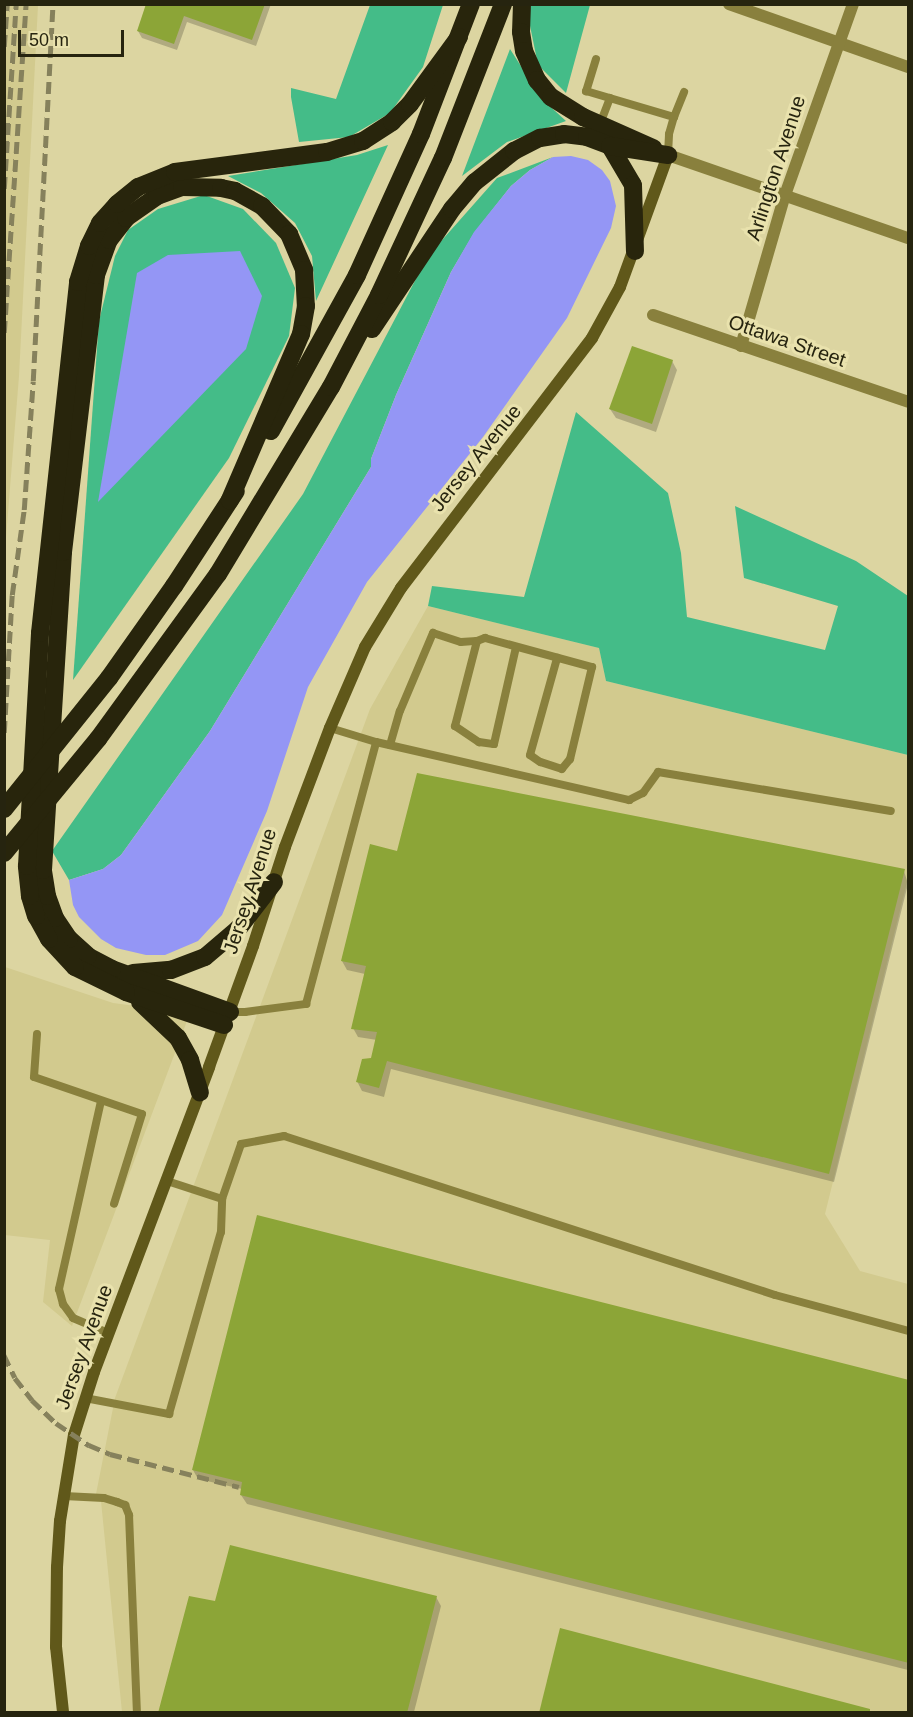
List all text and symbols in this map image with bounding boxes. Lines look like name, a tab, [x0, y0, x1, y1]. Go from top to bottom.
scale bar	[21, 18, 128, 56]
text: 50 m	[29, 30, 69, 50]
street label: Arlington Avenue	[741, 92, 811, 244]
street label: Ottawa Street	[725, 310, 849, 372]
street label: Jersey Avenue	[425, 399, 527, 517]
street label: Jersey Avenue	[218, 825, 282, 957]
street label: Jersey Avenue	[50, 1281, 118, 1413]

